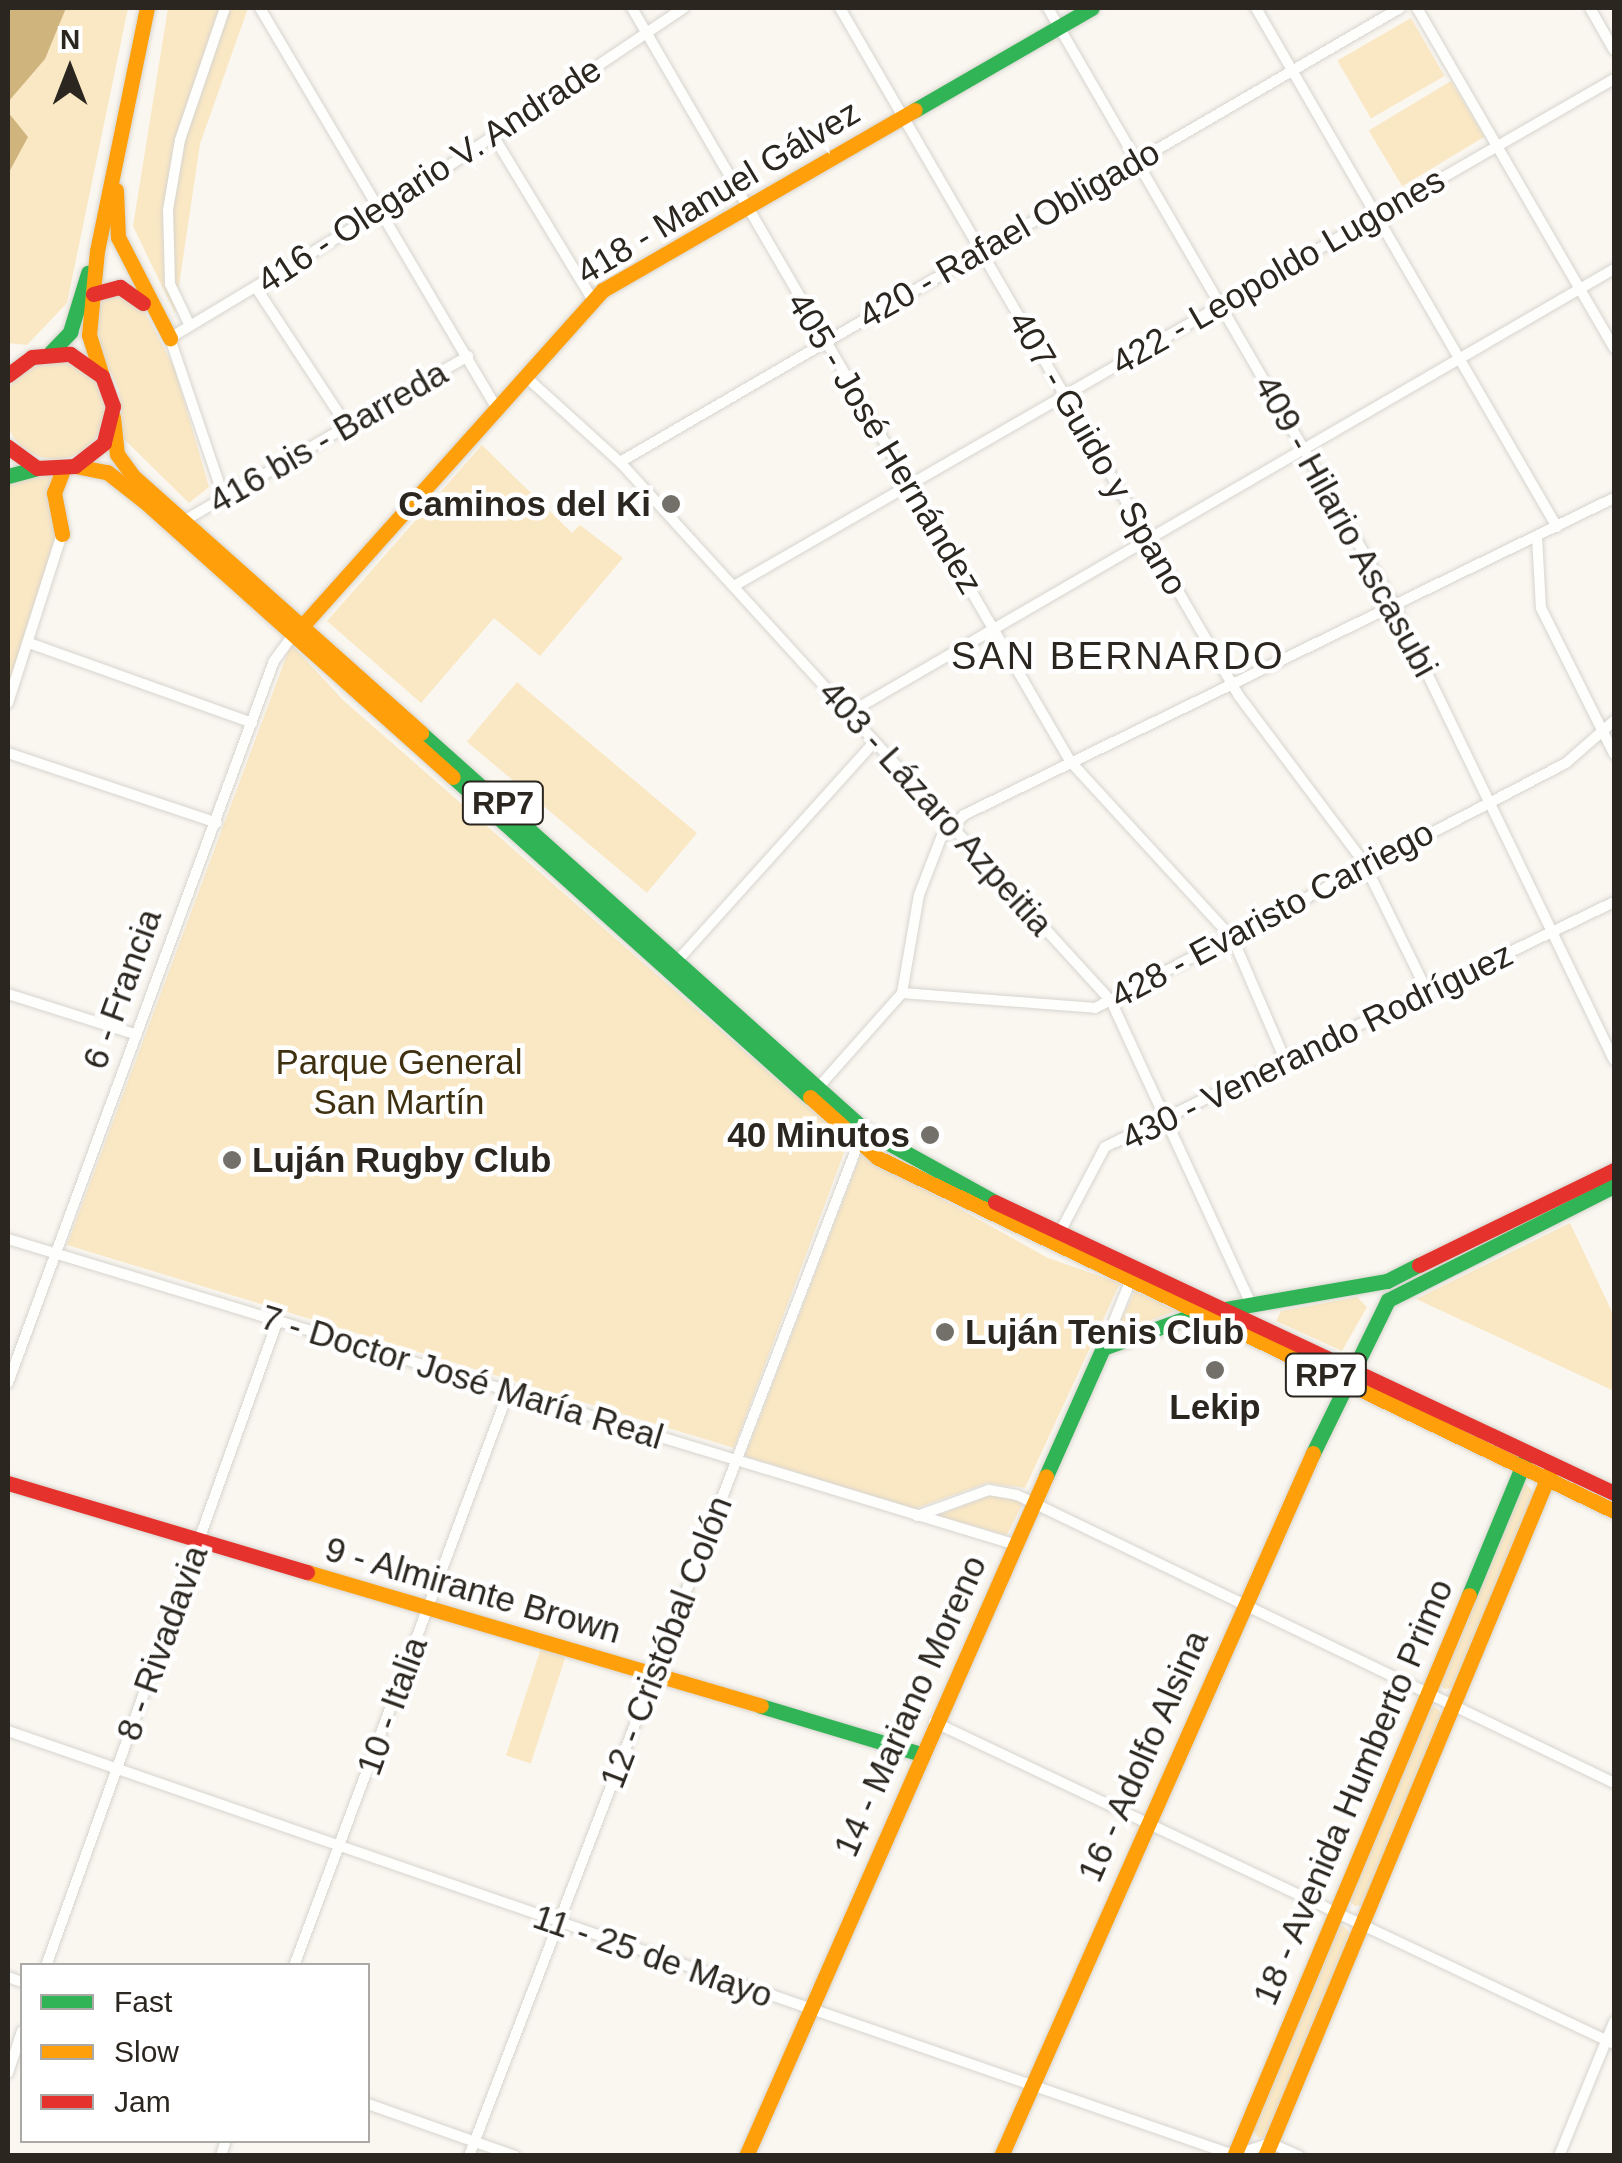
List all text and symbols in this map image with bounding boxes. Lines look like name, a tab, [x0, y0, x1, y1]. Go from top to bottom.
north arrow	[20, 20, 120, 120]
text: N	[60, 24, 80, 55]
street label: 416 - Olegario V. Andrade	[248, 48, 610, 302]
street label: 418 - Manuel Gálvez	[569, 91, 867, 293]
street label: 420 - Rafael Obligado	[851, 131, 1167, 337]
street label: 422 - Leopoldo Lugones	[1104, 158, 1452, 384]
street label: 405 - José Hernández	[778, 285, 992, 601]
street label: 407 - Guido y Spano	[1000, 303, 1196, 603]
street label: 416 bis - Barreda	[201, 352, 455, 522]
street label: 409 - Hilario Ascasubi	[1245, 367, 1447, 685]
place label: Caminos del Ki	[398, 483, 651, 525]
marker: Caminos del Ki	[660, 493, 682, 515]
district label: SAN BERNARDO	[951, 634, 1285, 680]
street label: 403 - Lázaro Azpeitia	[810, 671, 1062, 945]
road number: RP7	[460, 776, 546, 830]
street label: 428 - Evaristo Carriego	[1103, 811, 1441, 1017]
street label: 6 - Francia	[74, 903, 170, 1075]
street label: 430 - Venerando Rodríguez	[1115, 933, 1519, 1159]
park label: Parque General San Martín	[275, 1041, 523, 1123]
place label: 40 Minutos	[727, 1114, 910, 1156]
marker: 40 Minutos	[919, 1124, 941, 1146]
place label: Luján Rugby Club	[252, 1139, 551, 1181]
marker: Luján Rugby Club	[221, 1149, 243, 1171]
street label: 7 - Doctor José María Real	[256, 1296, 668, 1458]
place label: Luján Tenis Club	[965, 1311, 1244, 1353]
marker: Luján Tenis Club	[934, 1321, 956, 1343]
road number: RP7	[1284, 1348, 1368, 1402]
marker: Lekip	[1204, 1359, 1226, 1381]
place label: Lekip	[1169, 1386, 1261, 1428]
street label: 12 - Cristóbal Colón	[591, 1490, 741, 1794]
street label: 9 - Almirante Brown	[320, 1527, 626, 1653]
street label: 8 - Rivadavia	[107, 1540, 217, 1746]
street label: 14 - Mariano Moreno	[825, 1549, 995, 1863]
street label: 18 - Avenida Humberto Primo	[1244, 1572, 1462, 2012]
street label: 16 - Adolfo Alsina	[1068, 1622, 1218, 1890]
street label: 10 - Italia	[348, 1631, 436, 1781]
street label: 11 - 25 de Mayo	[528, 1895, 778, 2017]
legend	[20, 1963, 370, 2143]
text: Fast	[114, 1985, 172, 2018]
text: Slow	[114, 2035, 179, 2068]
text: Jam	[114, 2085, 171, 2118]

